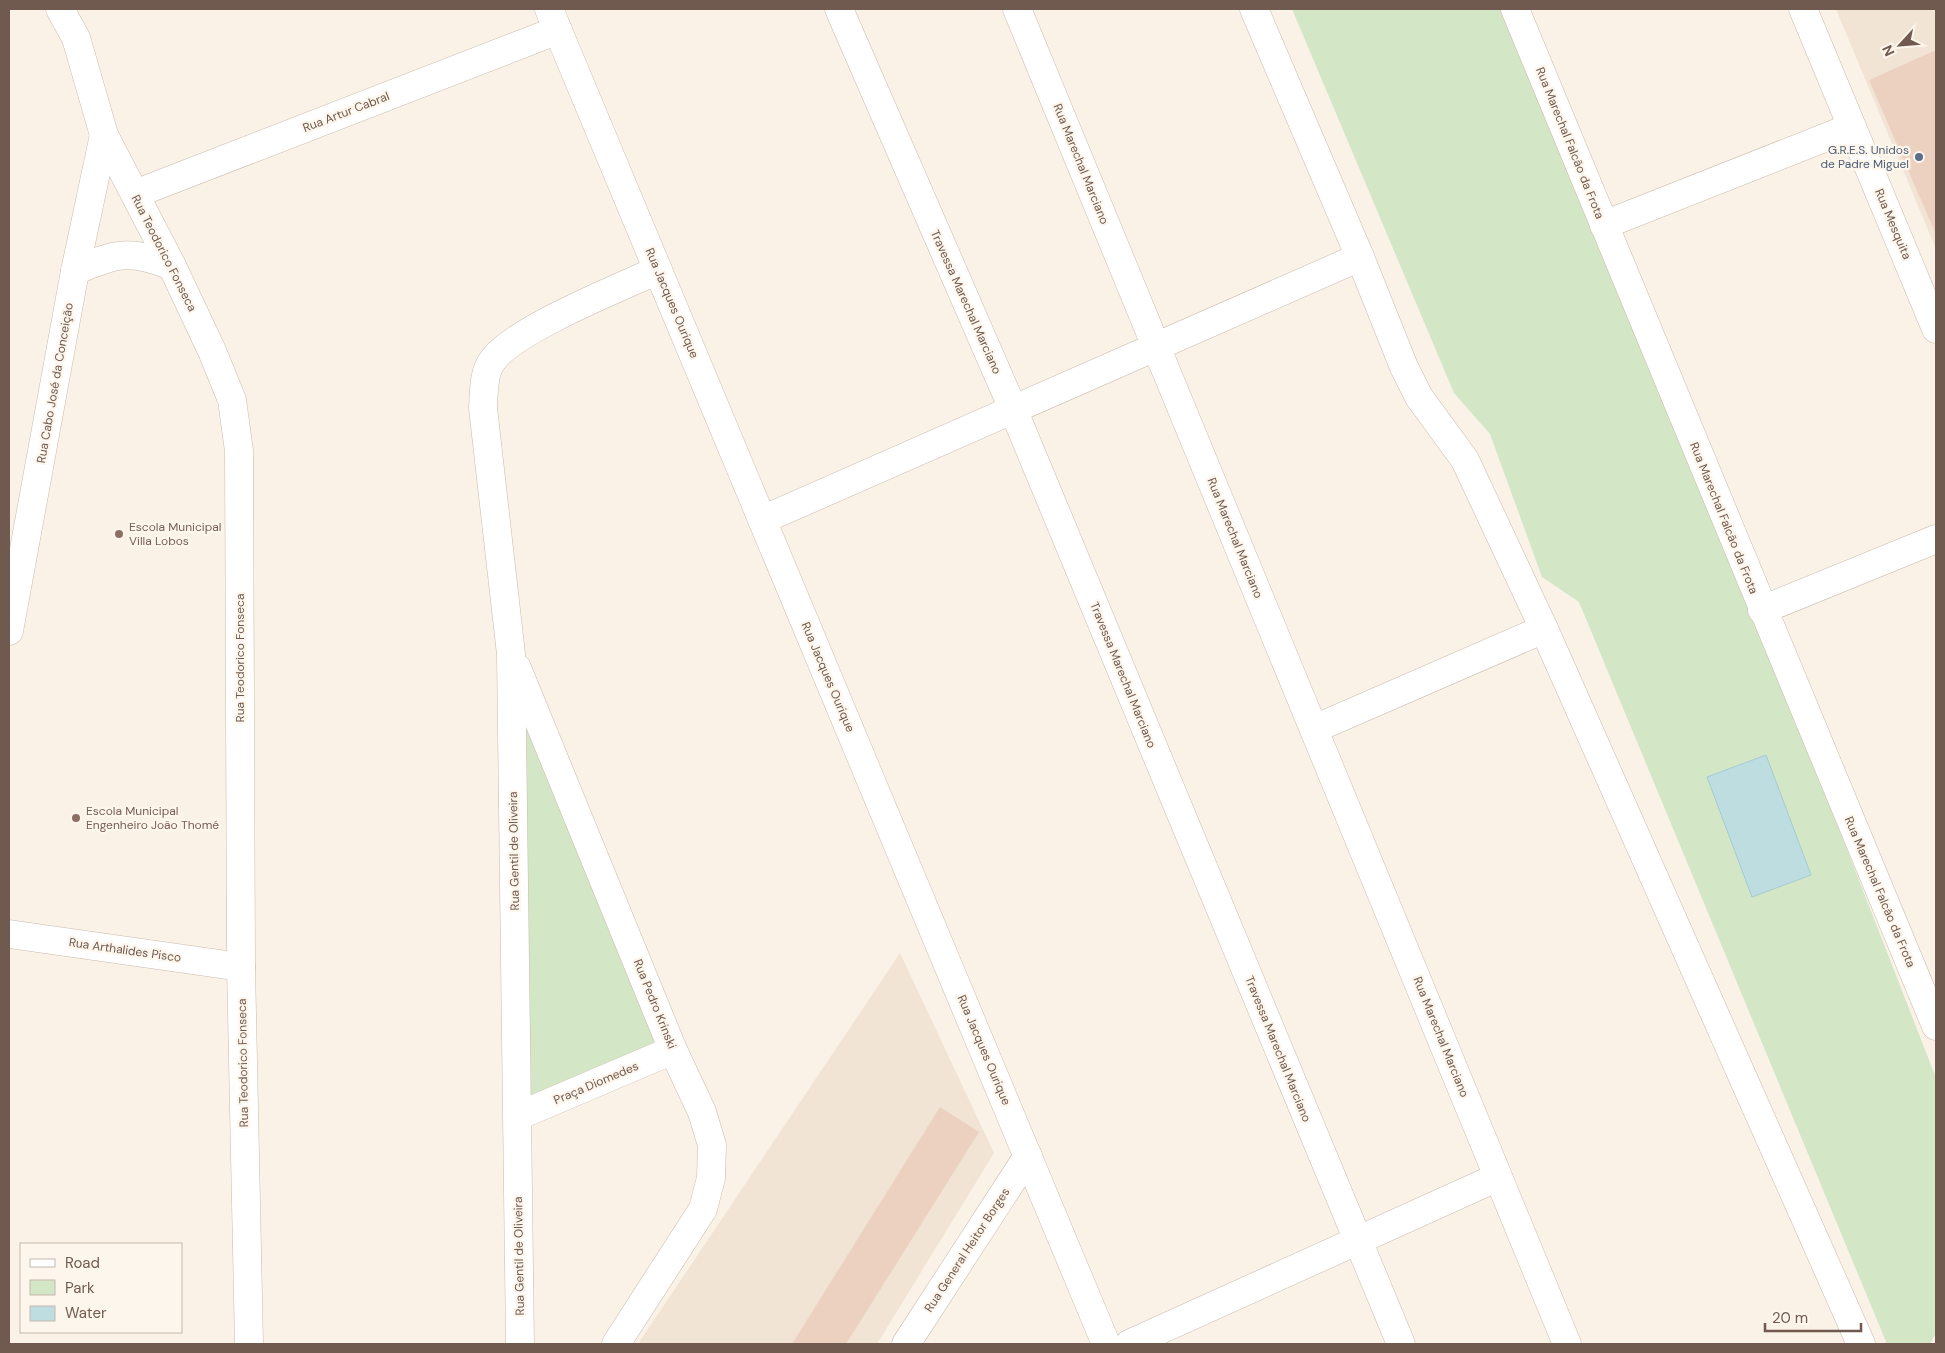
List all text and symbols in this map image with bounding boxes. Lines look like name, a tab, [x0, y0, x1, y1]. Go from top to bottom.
north arrow	[1875, 20, 1925, 70]
text: N	[1878, 42, 1899, 59]
street label: Rua Marechal Falcão da Frota	[1532, 65, 1608, 221]
street label: Rua Artur Cabral	[300, 88, 392, 136]
street label: Rua Marechal Marciano	[1049, 101, 1113, 227]
place label: G.R.E.S. Unidos de Padre Miguel	[1820, 142, 1909, 172]
marker: G.R.E.S. Unidos de Padre Miguel	[1913, 151, 1925, 163]
street label: Rua Mesquita	[1871, 186, 1915, 262]
street label: Rua Teodorico Fonseca	[128, 192, 200, 314]
street label: Travessa Marechal Marciano	[927, 227, 1005, 377]
street label: Rua Jacques Ourique	[642, 245, 703, 361]
street label: Rua Cabo José da Conceição	[33, 301, 77, 465]
street label: Rua Marechal Falcão da Frota	[1686, 440, 1762, 596]
street label: Rua Marechal Marciano	[1203, 475, 1267, 601]
place label: Escola Municipal Villa Lobos	[129, 519, 221, 549]
marker: Escola Municipal Villa Lobos	[113, 528, 125, 540]
street label: Rua Teodorico Fonseca	[232, 594, 248, 722]
street label: Travessa Marechal Marciano	[1086, 600, 1160, 750]
street label: Rua Jacques Ourique	[798, 619, 859, 735]
street label: Rua Gentil de Oliveira	[505, 791, 523, 911]
place label: Escola Municipal Engenheiro João Thomé	[86, 803, 219, 833]
marker: Escola Municipal Engenheiro João Thomé	[70, 812, 82, 824]
street label: Rua Marechal Falcão da Frota	[1841, 814, 1919, 970]
street label: Rua Arthalides Pisco	[68, 934, 182, 966]
street label: Rua Pedro Krinski	[630, 957, 680, 1051]
street label: Travessa Marechal Marciano	[1241, 974, 1315, 1124]
street label: Rua Marechal Marciano	[1409, 974, 1473, 1100]
street label: Rua Jacques Ourique	[954, 992, 1015, 1108]
street label: Rua Teodorico Fonseca	[234, 998, 252, 1128]
street label: Praça Diomedes	[551, 1058, 641, 1108]
street label: Rua General Heitor Borges	[921, 1185, 1013, 1315]
street label: Rua Gentil de Oliveira	[510, 1196, 528, 1316]
legend	[20, 1243, 182, 1333]
text: Road	[65, 1253, 100, 1273]
text: Park	[65, 1278, 95, 1298]
scale bar	[1765, 1300, 1861, 1332]
text: Water	[65, 1303, 107, 1323]
text: 20 m	[1772, 1308, 1808, 1328]

